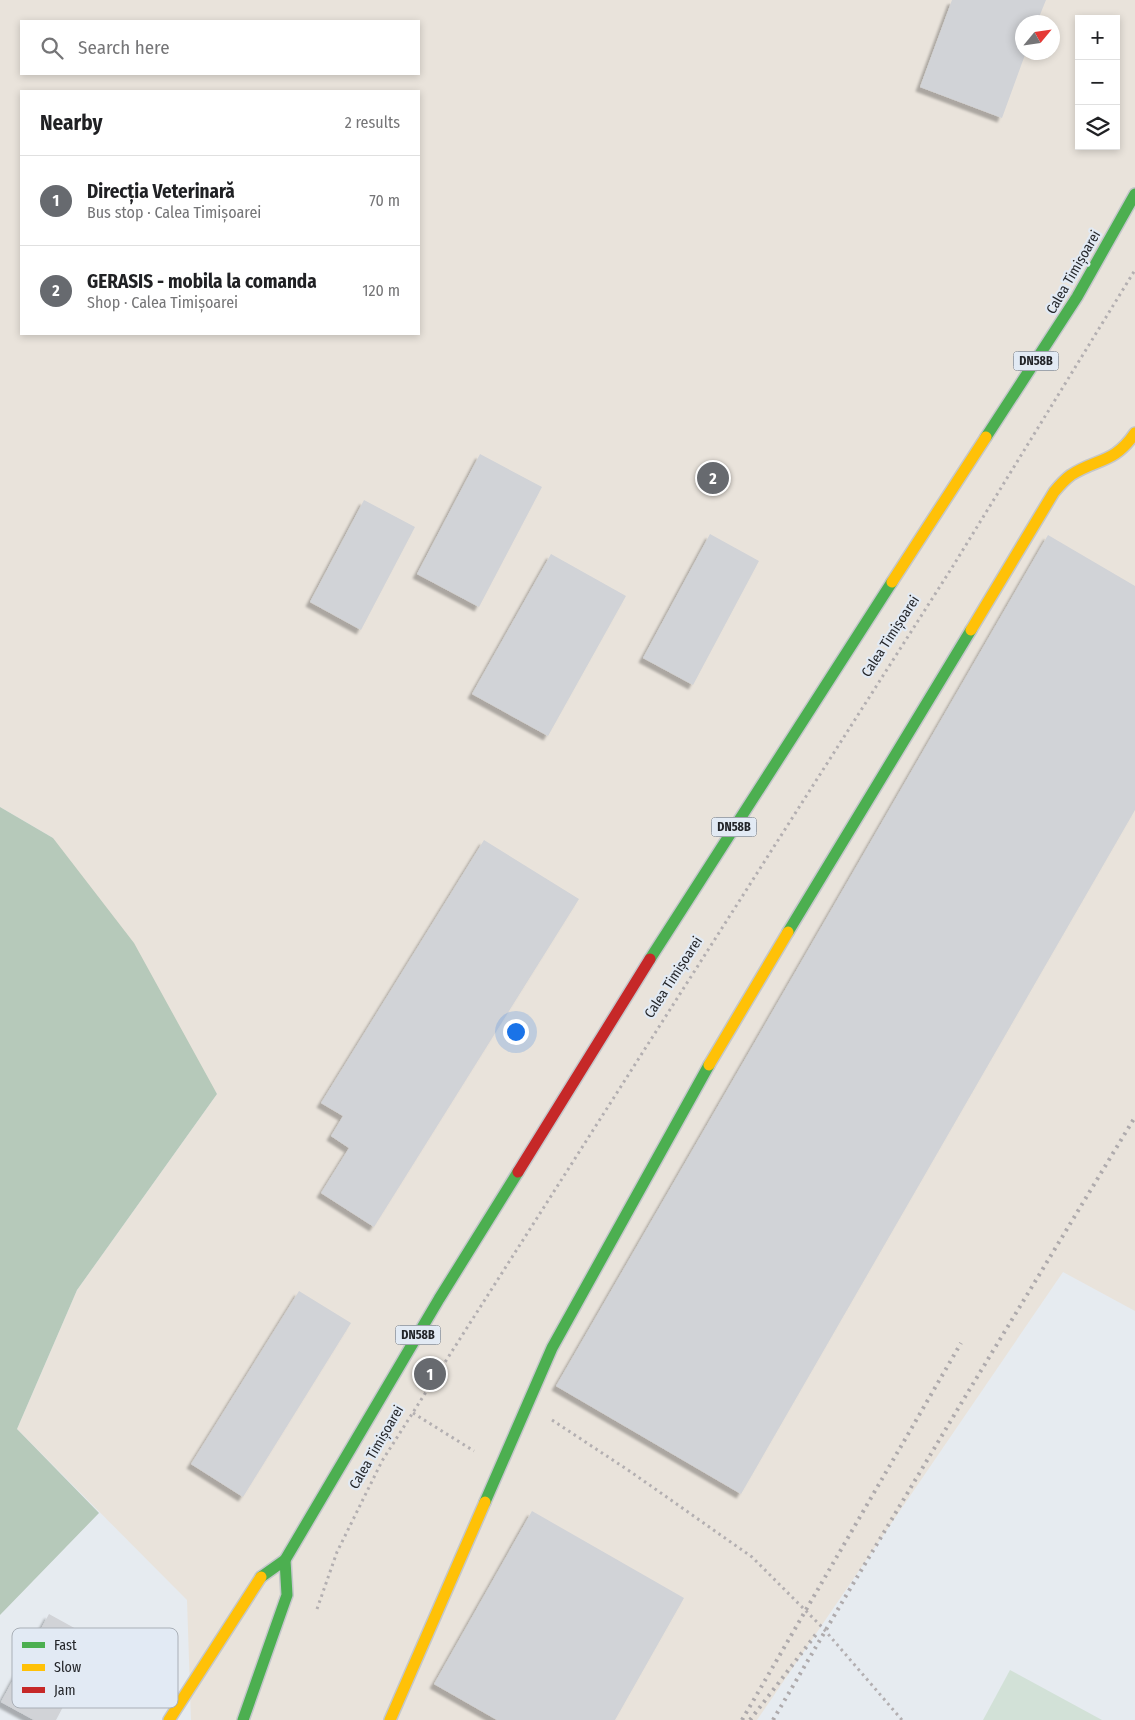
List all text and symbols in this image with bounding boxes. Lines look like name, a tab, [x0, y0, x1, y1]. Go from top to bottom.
north arrow	[1015, 15, 1060, 60]
map controls	[1075, 15, 1120, 150]
button: +	[1075, 15, 1120, 60]
search box	[20, 20, 420, 75]
icon: search	[38, 34, 66, 62]
text: Search here	[78, 36, 170, 59]
button: −	[1075, 60, 1120, 105]
button: layers	[1075, 105, 1120, 150]
text: Nearby	[40, 110, 102, 136]
text: 2 results	[345, 113, 400, 132]
text: Direcția Veterinară	[87, 180, 235, 203]
text: 1	[53, 191, 59, 210]
text: 70 m	[369, 191, 400, 210]
text: Bus stop · Calea Timișoarei	[87, 203, 261, 222]
street label: Calea Timișoarei	[1043, 227, 1105, 318]
text: GERASIS - mobila la comanda	[87, 270, 317, 293]
text: 2	[52, 281, 60, 300]
text: 120 m	[362, 281, 400, 300]
text: Shop · Calea Timișoarei	[87, 293, 238, 312]
road number: DN58B	[1014, 352, 1058, 371]
pin: 2	[697, 459, 729, 497]
street label: Calea Timișoarei	[858, 592, 924, 681]
road number: DN58B	[712, 818, 756, 836]
street label: Calea Timișoarei	[641, 933, 707, 1022]
your location	[503, 1019, 529, 1045]
road number: DN58B	[396, 1326, 440, 1344]
pin: 1	[414, 1355, 446, 1393]
street label: Calea Timișoarei	[346, 1402, 408, 1493]
legend	[12, 1628, 178, 1708]
text: Fast	[54, 1637, 77, 1654]
text: Slow	[54, 1659, 81, 1676]
text: Jam	[54, 1682, 75, 1699]

